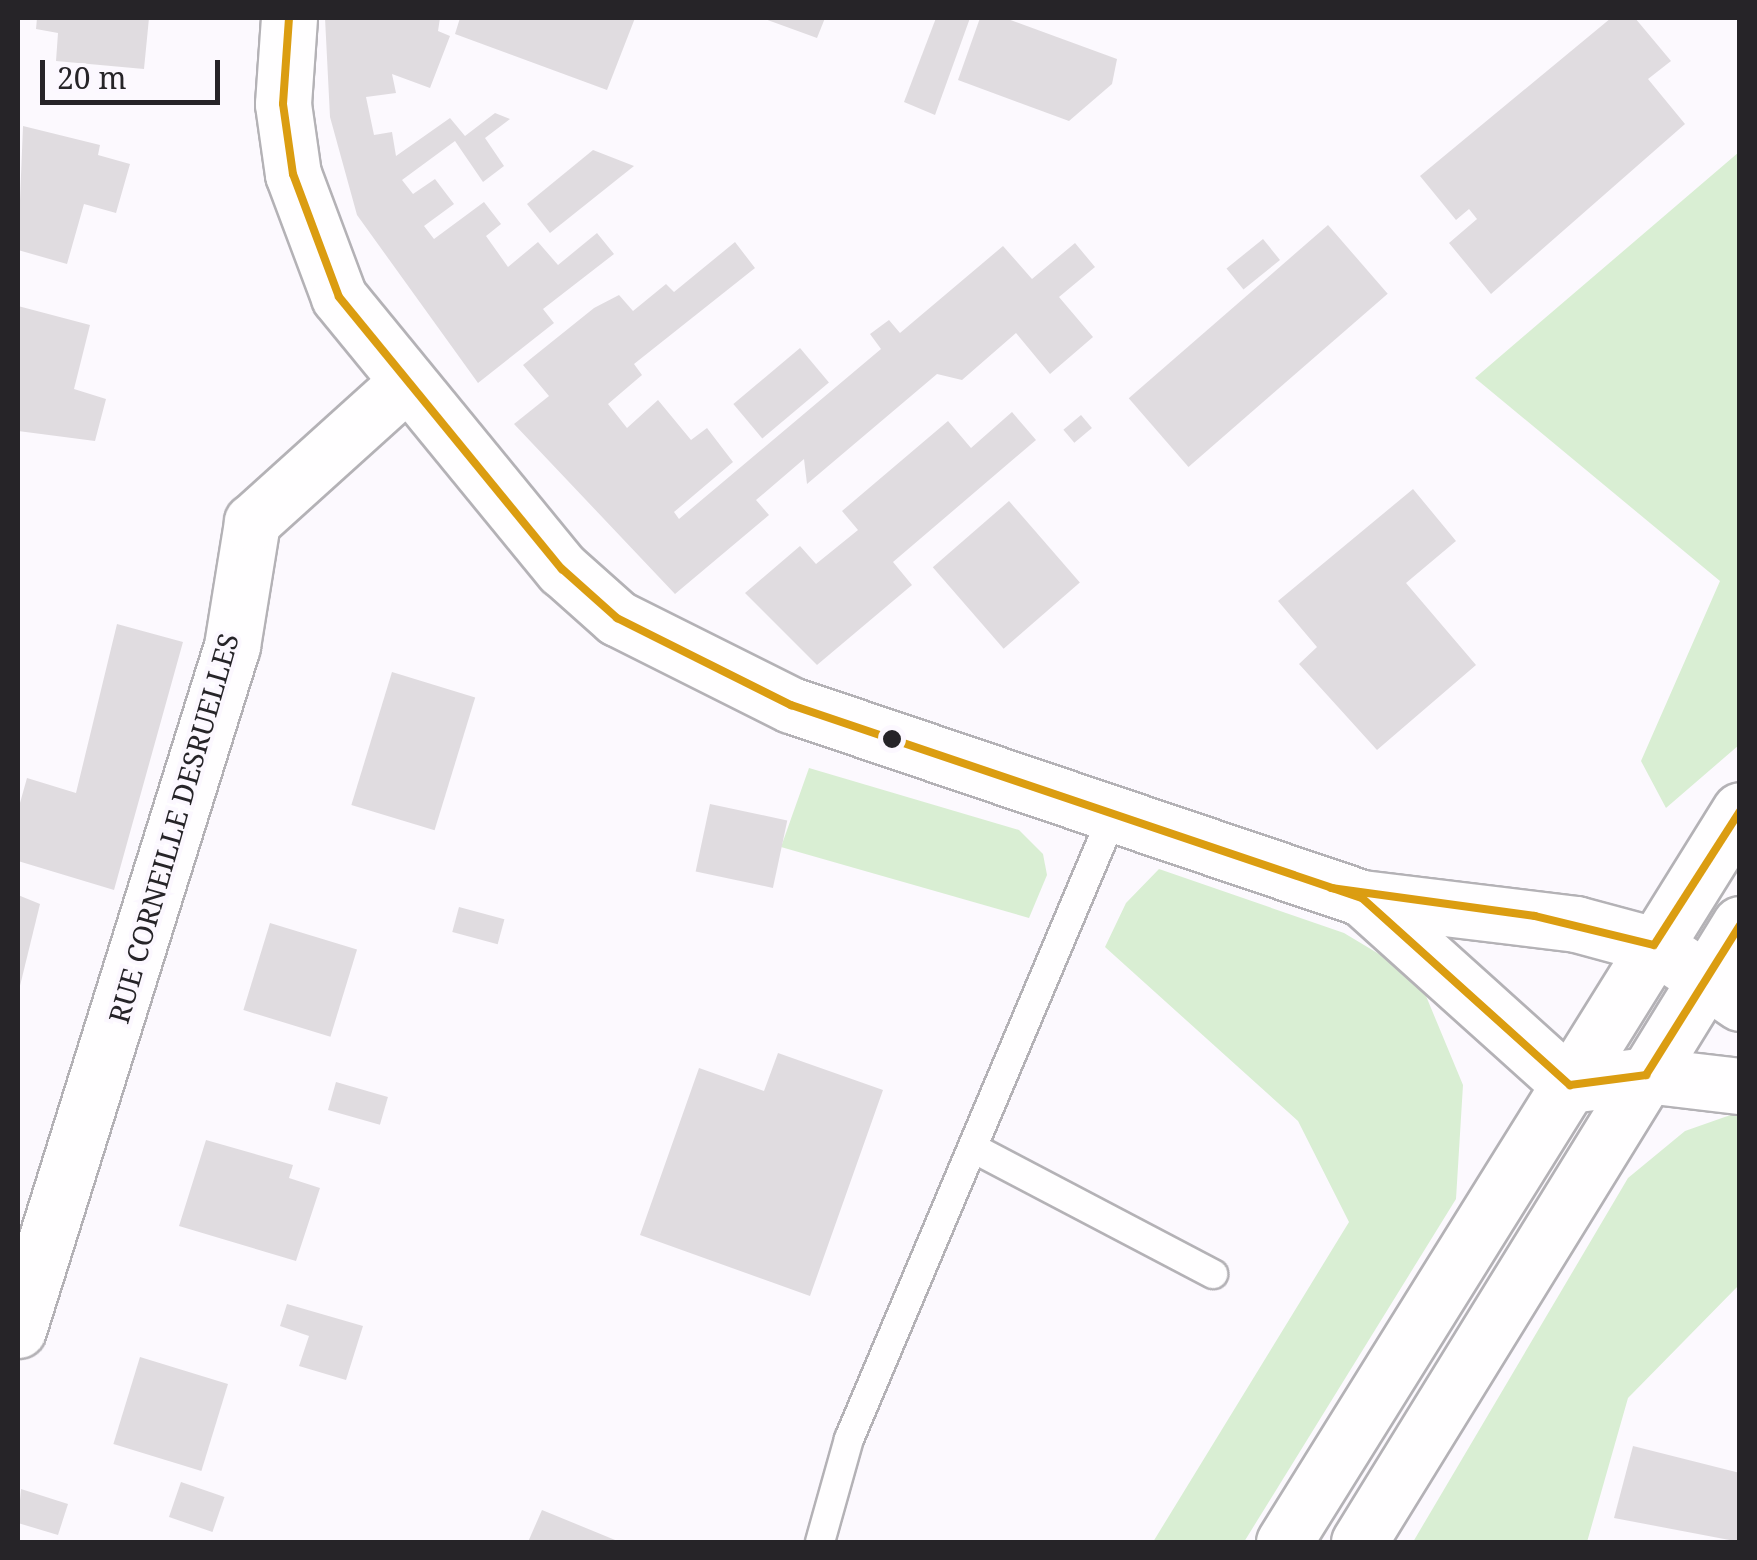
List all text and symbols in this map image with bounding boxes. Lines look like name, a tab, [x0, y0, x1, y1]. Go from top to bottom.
scale bar	[45, 40, 225, 102]
text: 20 m	[57, 57, 127, 98]
street label: RUE CORNEILLE DESRUELLES	[101, 629, 245, 1027]
unlabelled marker	[882, 729, 902, 749]

